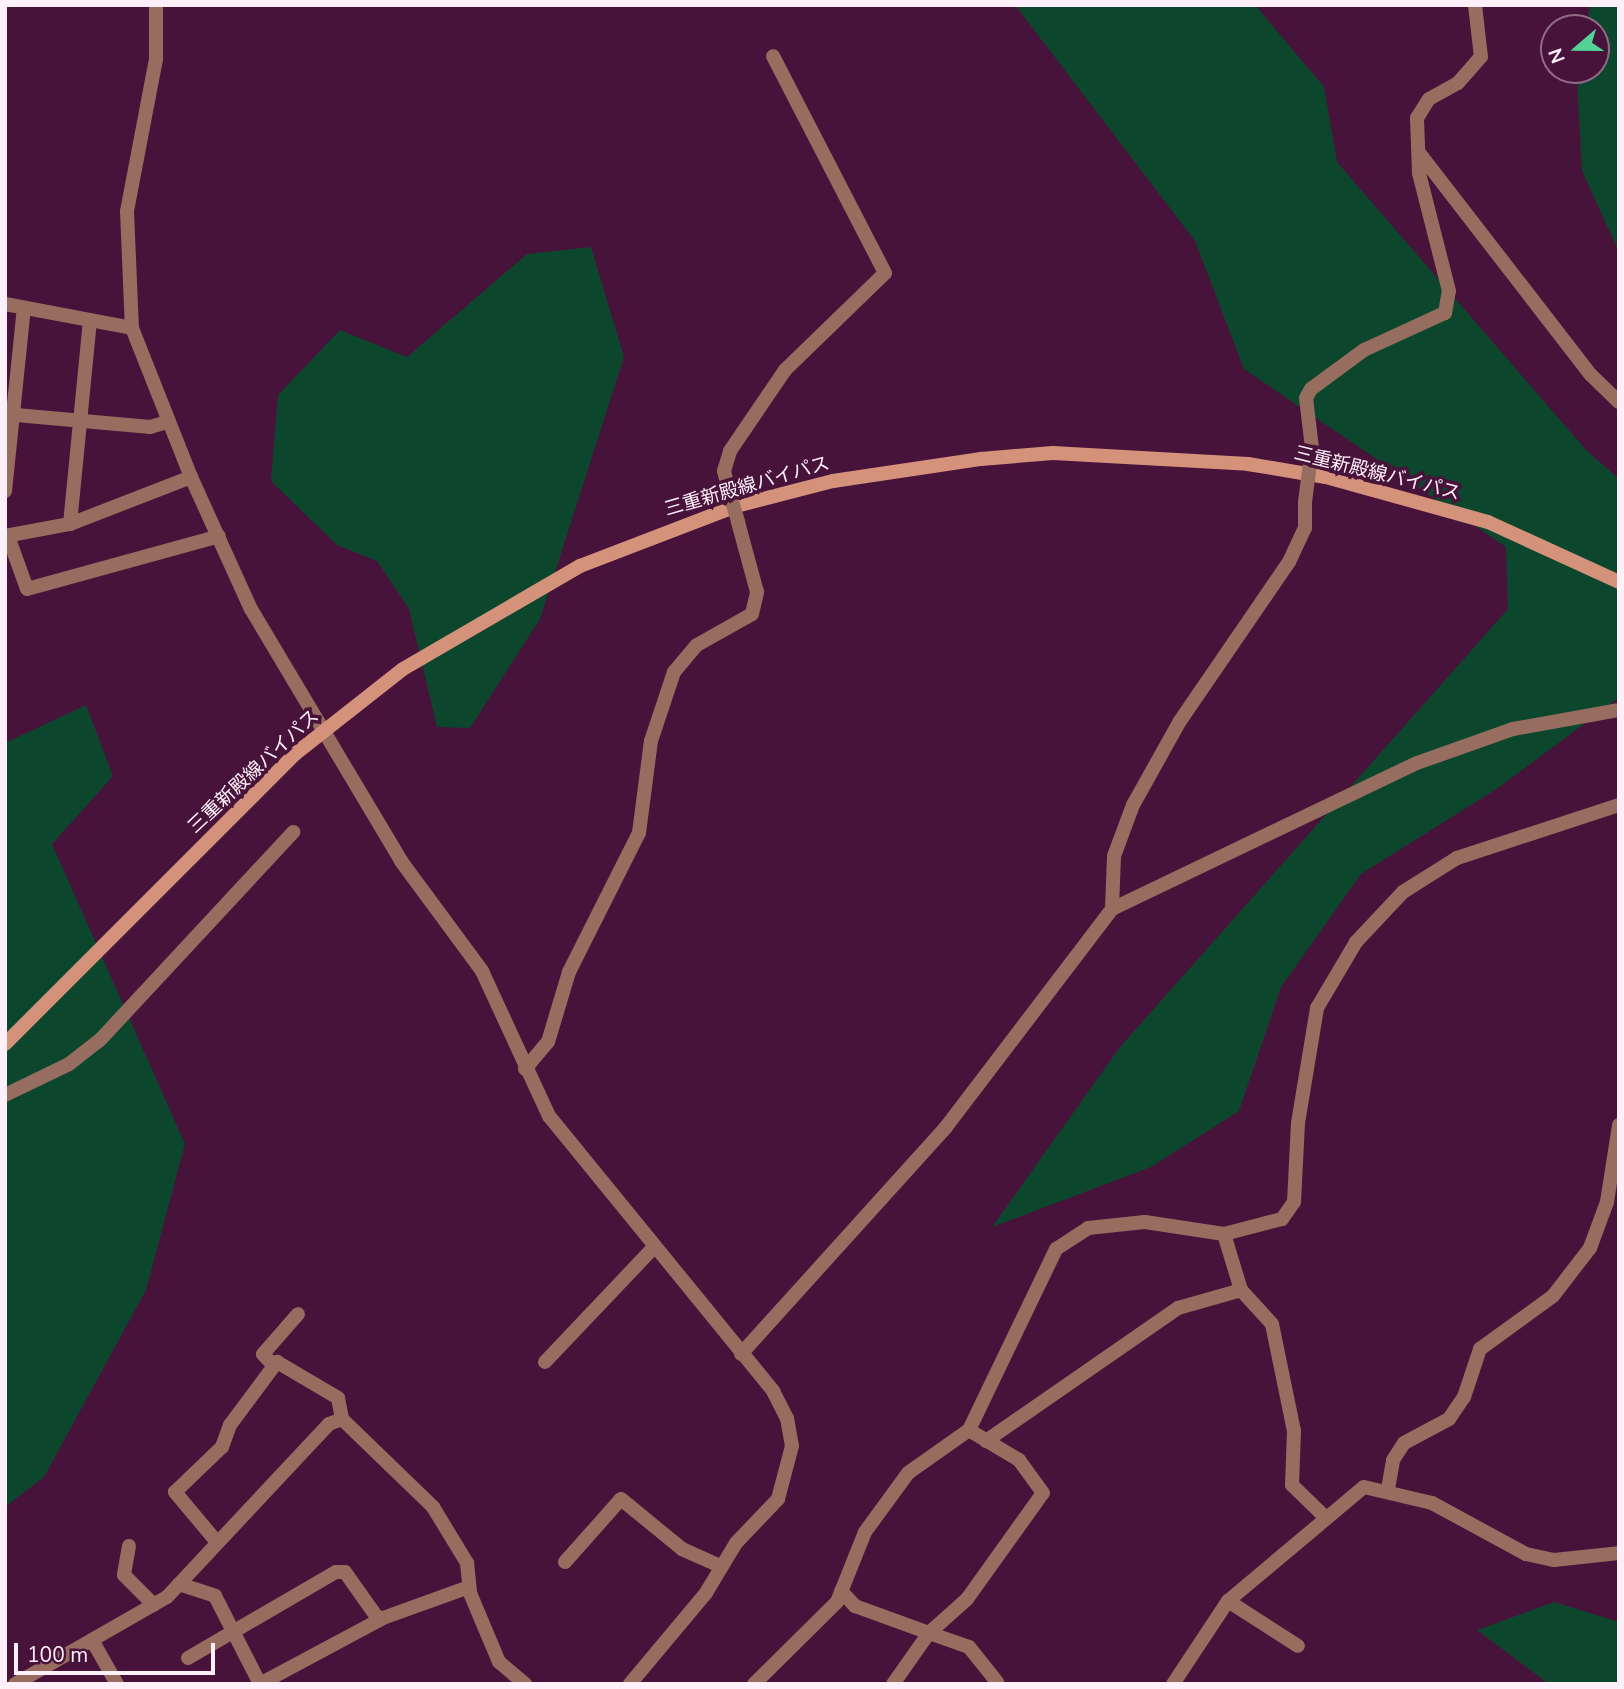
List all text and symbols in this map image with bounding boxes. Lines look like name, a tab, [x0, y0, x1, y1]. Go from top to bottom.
north arrow	[1540, 14, 1610, 84]
text: N	[1542, 44, 1572, 67]
street label: 三重新殿線バイパス	[1291, 442, 1463, 506]
street label: 三重新殿線バイパス	[662, 452, 832, 522]
street label: 三重新殿線バイパス	[184, 705, 324, 839]
scale bar	[18, 1630, 219, 1674]
text: 100 m	[27, 1641, 88, 1669]

